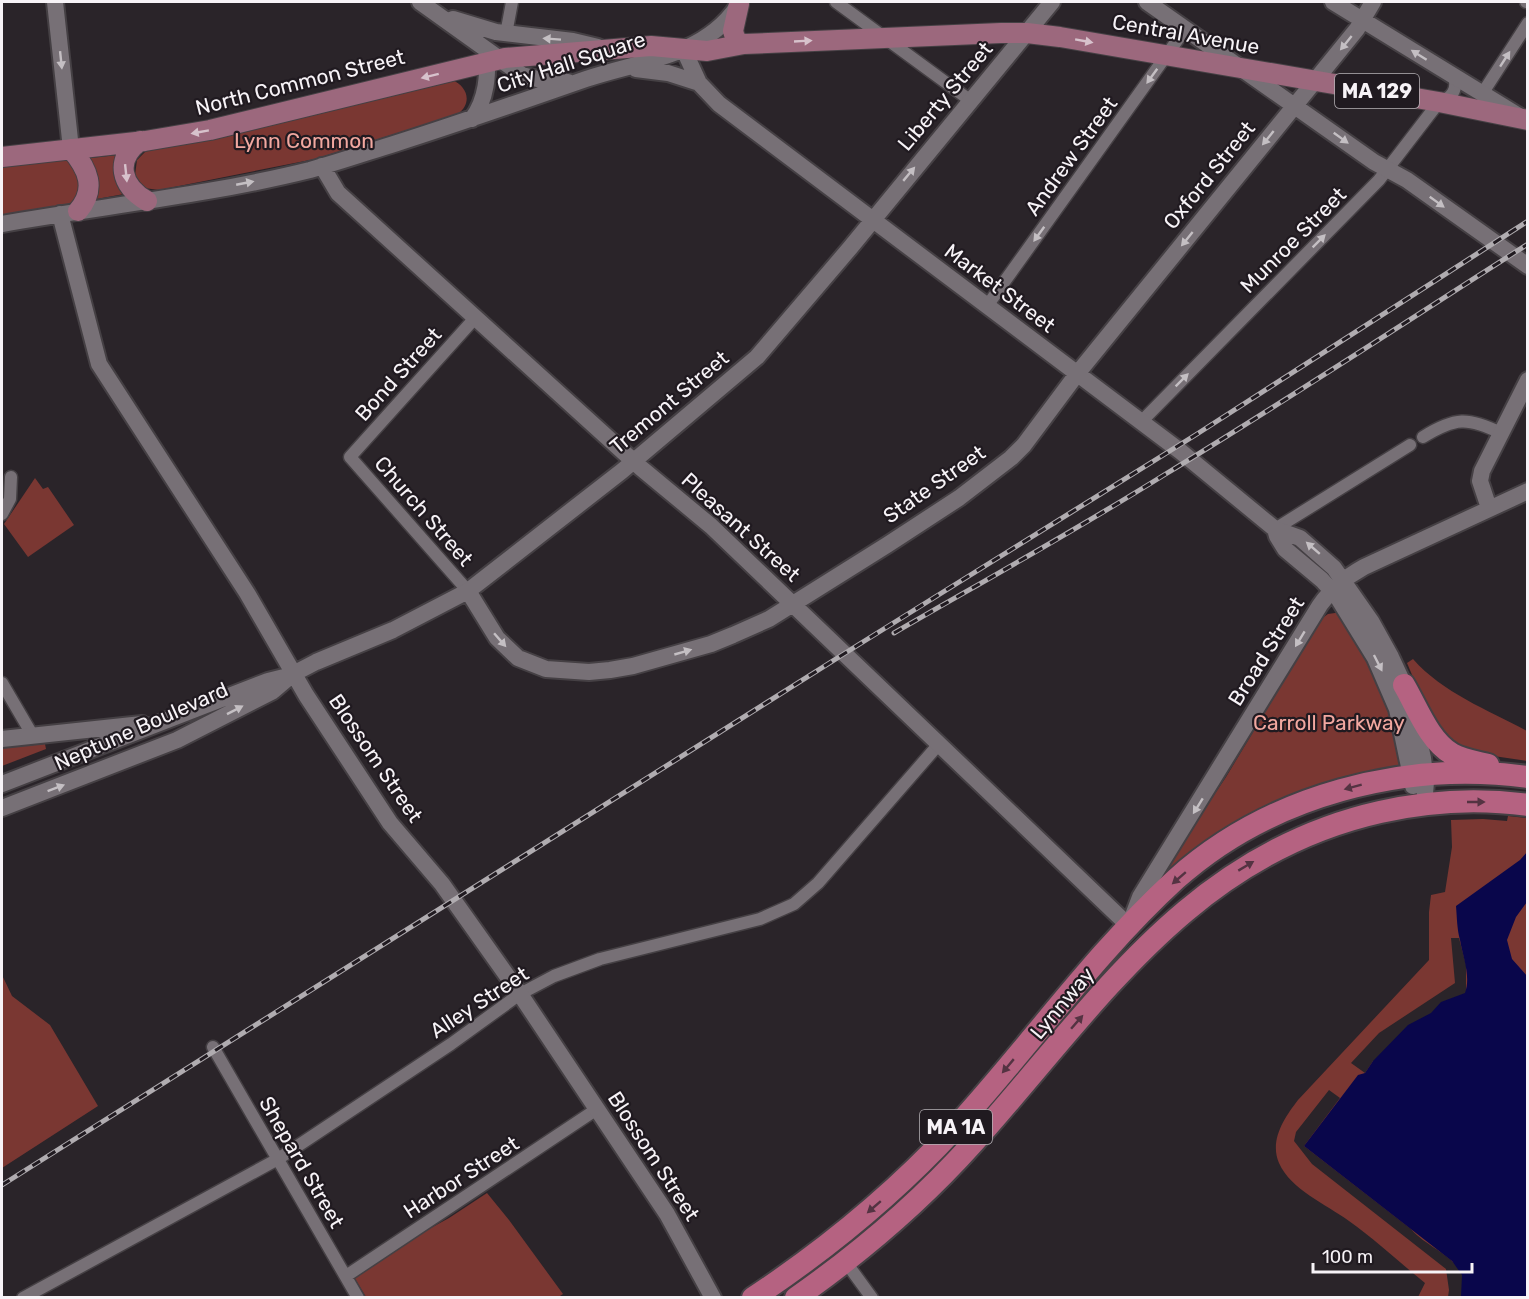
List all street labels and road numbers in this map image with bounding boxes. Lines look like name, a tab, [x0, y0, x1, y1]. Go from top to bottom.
street label: Central Avenue	[1110, 9, 1262, 59]
street label: City Hall Square	[494, 26, 648, 98]
street label: Liberty Street	[892, 37, 998, 155]
street label: North Common Street	[193, 44, 407, 120]
road number: MA 129	[1335, 74, 1419, 108]
street label: Andrew Street	[1020, 92, 1122, 220]
street label: Oxford Street	[1158, 116, 1260, 234]
street label: Munroe Street	[1235, 182, 1351, 298]
street label: Market Street	[940, 238, 1060, 338]
street label: Bond Street	[350, 322, 446, 426]
street label: Tremont Street	[605, 345, 733, 459]
street label: State Street	[878, 440, 990, 528]
street label: Church Street	[369, 451, 479, 571]
street label: Pleasant Street	[677, 467, 805, 587]
street label: Broad Street	[1223, 592, 1309, 710]
street label: Neptune Boulevard	[50, 676, 232, 776]
street label: Blossom Street	[324, 689, 428, 827]
street label: Alley Street	[425, 961, 533, 1043]
street label: Lynnway	[1025, 962, 1100, 1044]
street label: Blossom Street	[603, 1087, 705, 1225]
street label: Shepard Street	[254, 1092, 350, 1232]
road number: MA 1A	[920, 1110, 992, 1144]
street label: Harbor Street	[399, 1130, 523, 1224]

